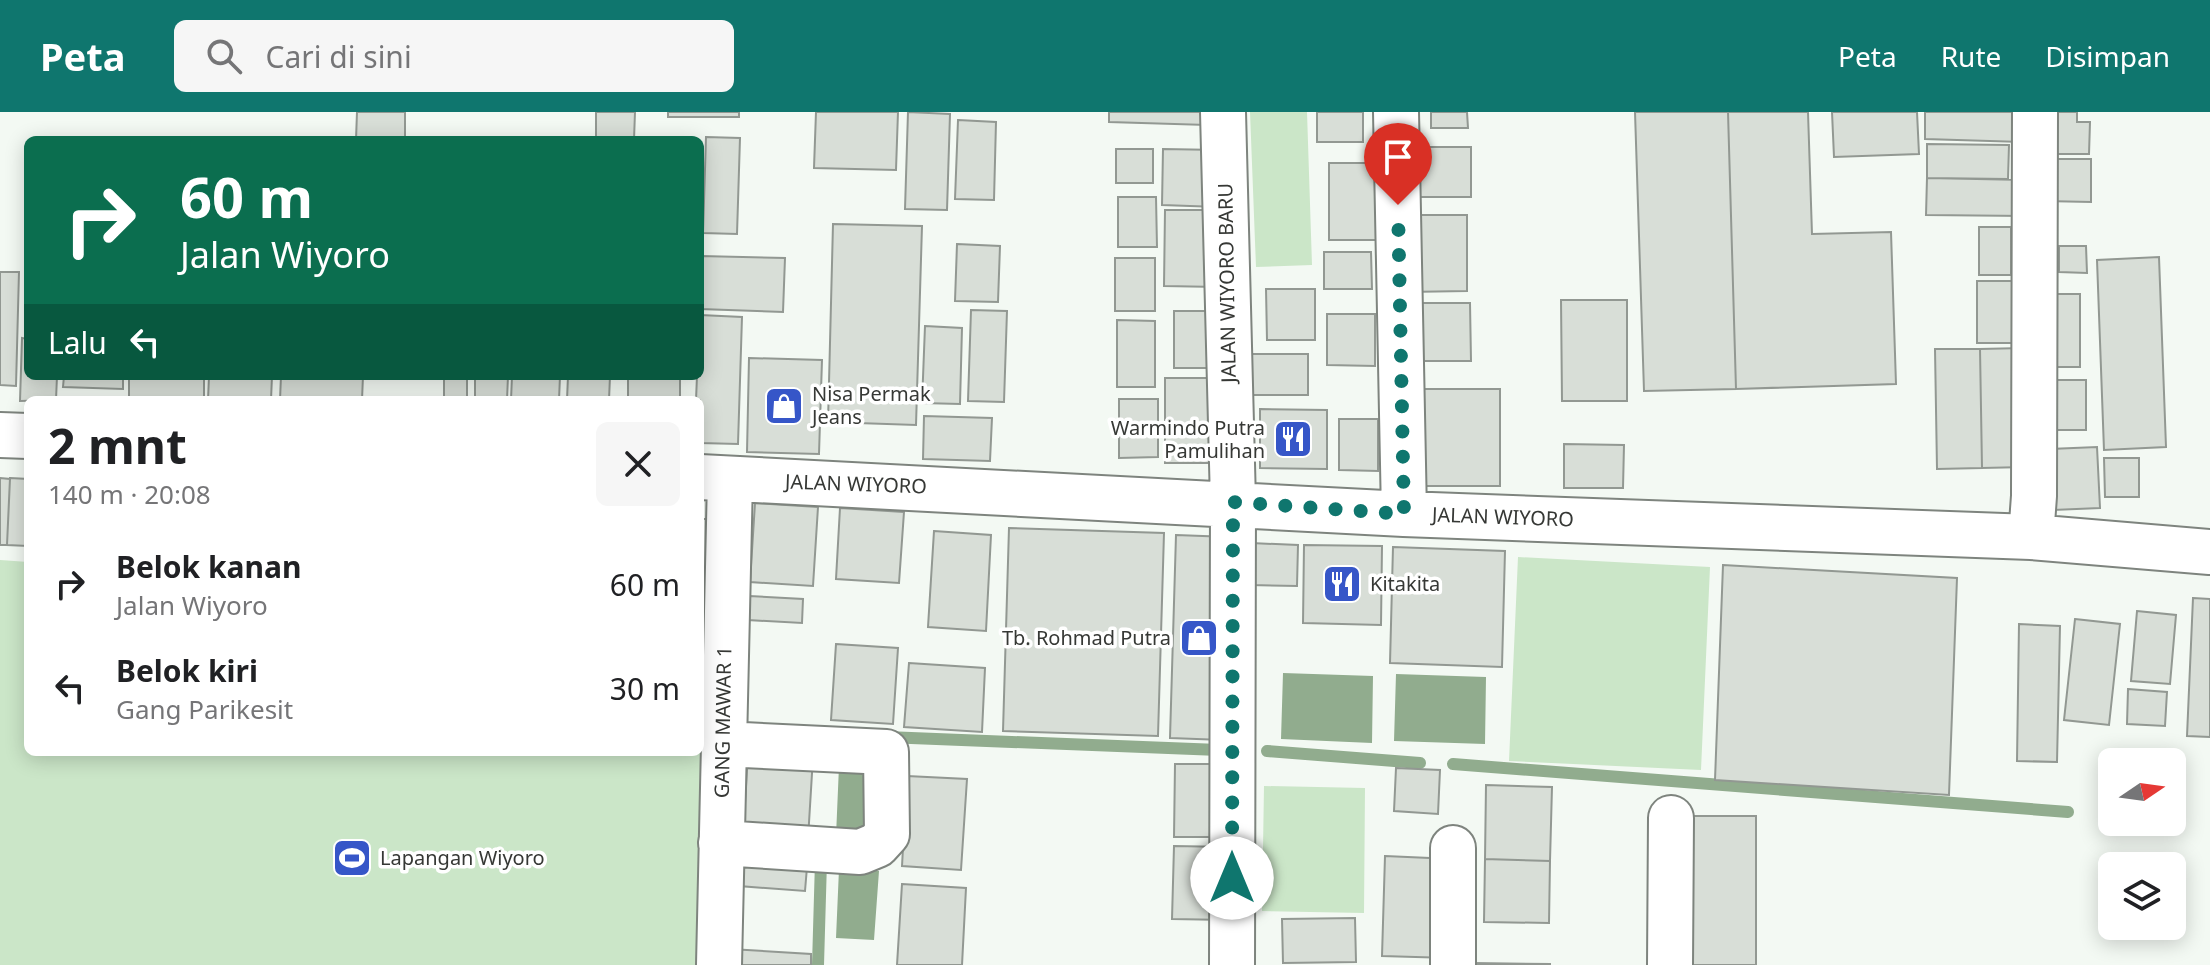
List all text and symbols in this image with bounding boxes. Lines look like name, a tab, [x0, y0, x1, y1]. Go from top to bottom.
search box	[174, 20, 734, 92]
text: Peta	[40, 30, 126, 82]
icon: search	[202, 34, 246, 78]
text: Cari di sini	[266, 36, 412, 77]
text: Peta	[1838, 37, 1897, 75]
text: Rute	[1941, 37, 2001, 75]
text: Disimpan	[2045, 37, 2170, 75]
pin	[1364, 123, 1432, 205]
icon: arrive	[1376, 135, 1420, 179]
text: 60 m	[180, 158, 313, 234]
icon: right	[48, 168, 152, 272]
street label: JALAN WIYORO BARU	[1211, 183, 1242, 385]
text: Jalan Wiyoro	[180, 230, 390, 279]
icon: left	[123, 320, 167, 364]
text: Lalu	[48, 322, 107, 363]
place label: Nisa Permak Jeans	[810, 380, 931, 430]
shop icon: Nisa Permak Jeans	[763, 385, 805, 427]
text: 2 mnt	[48, 413, 187, 478]
place label: Warmindo Putra Pamulihan	[1111, 414, 1265, 464]
restaurant icon: Warmindo Putra Pamulihan	[1272, 418, 1314, 460]
button: close	[596, 422, 680, 506]
street label: JALAN WIYORO	[783, 467, 927, 499]
text: 140 m · 20:08	[48, 476, 211, 512]
street label: JALAN WIYORO	[1430, 500, 1574, 532]
text: Belok kanan	[116, 546, 302, 587]
icon: right	[48, 562, 92, 606]
restaurant icon: Kitakita	[1321, 563, 1363, 605]
text: 60 m	[610, 564, 680, 605]
place label: Kitakita	[1370, 570, 1440, 597]
text: Jalan Wiyoro	[116, 587, 268, 623]
shop icon: Tb. Rohmad Putra	[1178, 617, 1220, 659]
place label: Tb. Rohmad Putra	[1002, 624, 1171, 651]
street label: GANG MAWAR 1	[708, 646, 737, 798]
text: Belok kiri	[116, 650, 258, 691]
icon: left	[48, 666, 92, 710]
text: 30 m	[610, 668, 680, 709]
text: Gang Parikesit	[116, 691, 293, 727]
north arrow	[2098, 748, 2186, 836]
map controls	[2098, 748, 2186, 940]
position arrow	[1190, 836, 1274, 920]
sports icon: Lapangan Wiyoro	[331, 837, 373, 879]
place label: Lapangan Wiyoro	[380, 844, 545, 871]
button: layers	[2098, 852, 2186, 940]

